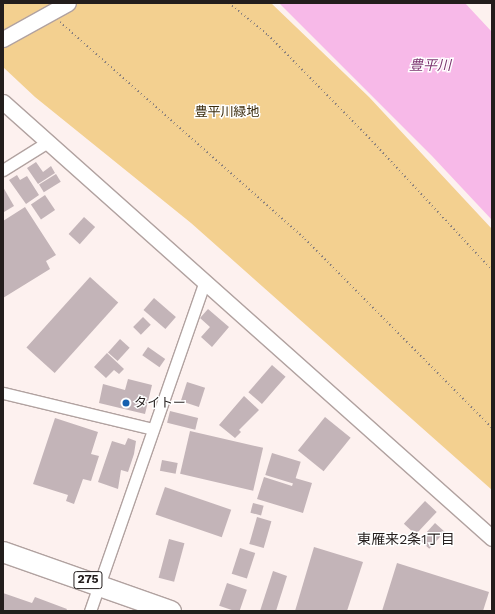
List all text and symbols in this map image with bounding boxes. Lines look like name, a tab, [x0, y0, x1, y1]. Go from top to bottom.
water label: 豊平川	[409, 57, 451, 73]
park label: 豊平川緑地	[195, 104, 259, 120]
place label: タイトー	[134, 395, 186, 411]
marker: タイトー	[121, 398, 131, 408]
district label: 東雁来2条1丁目	[357, 531, 455, 547]
road number: 275	[73, 570, 103, 590]

